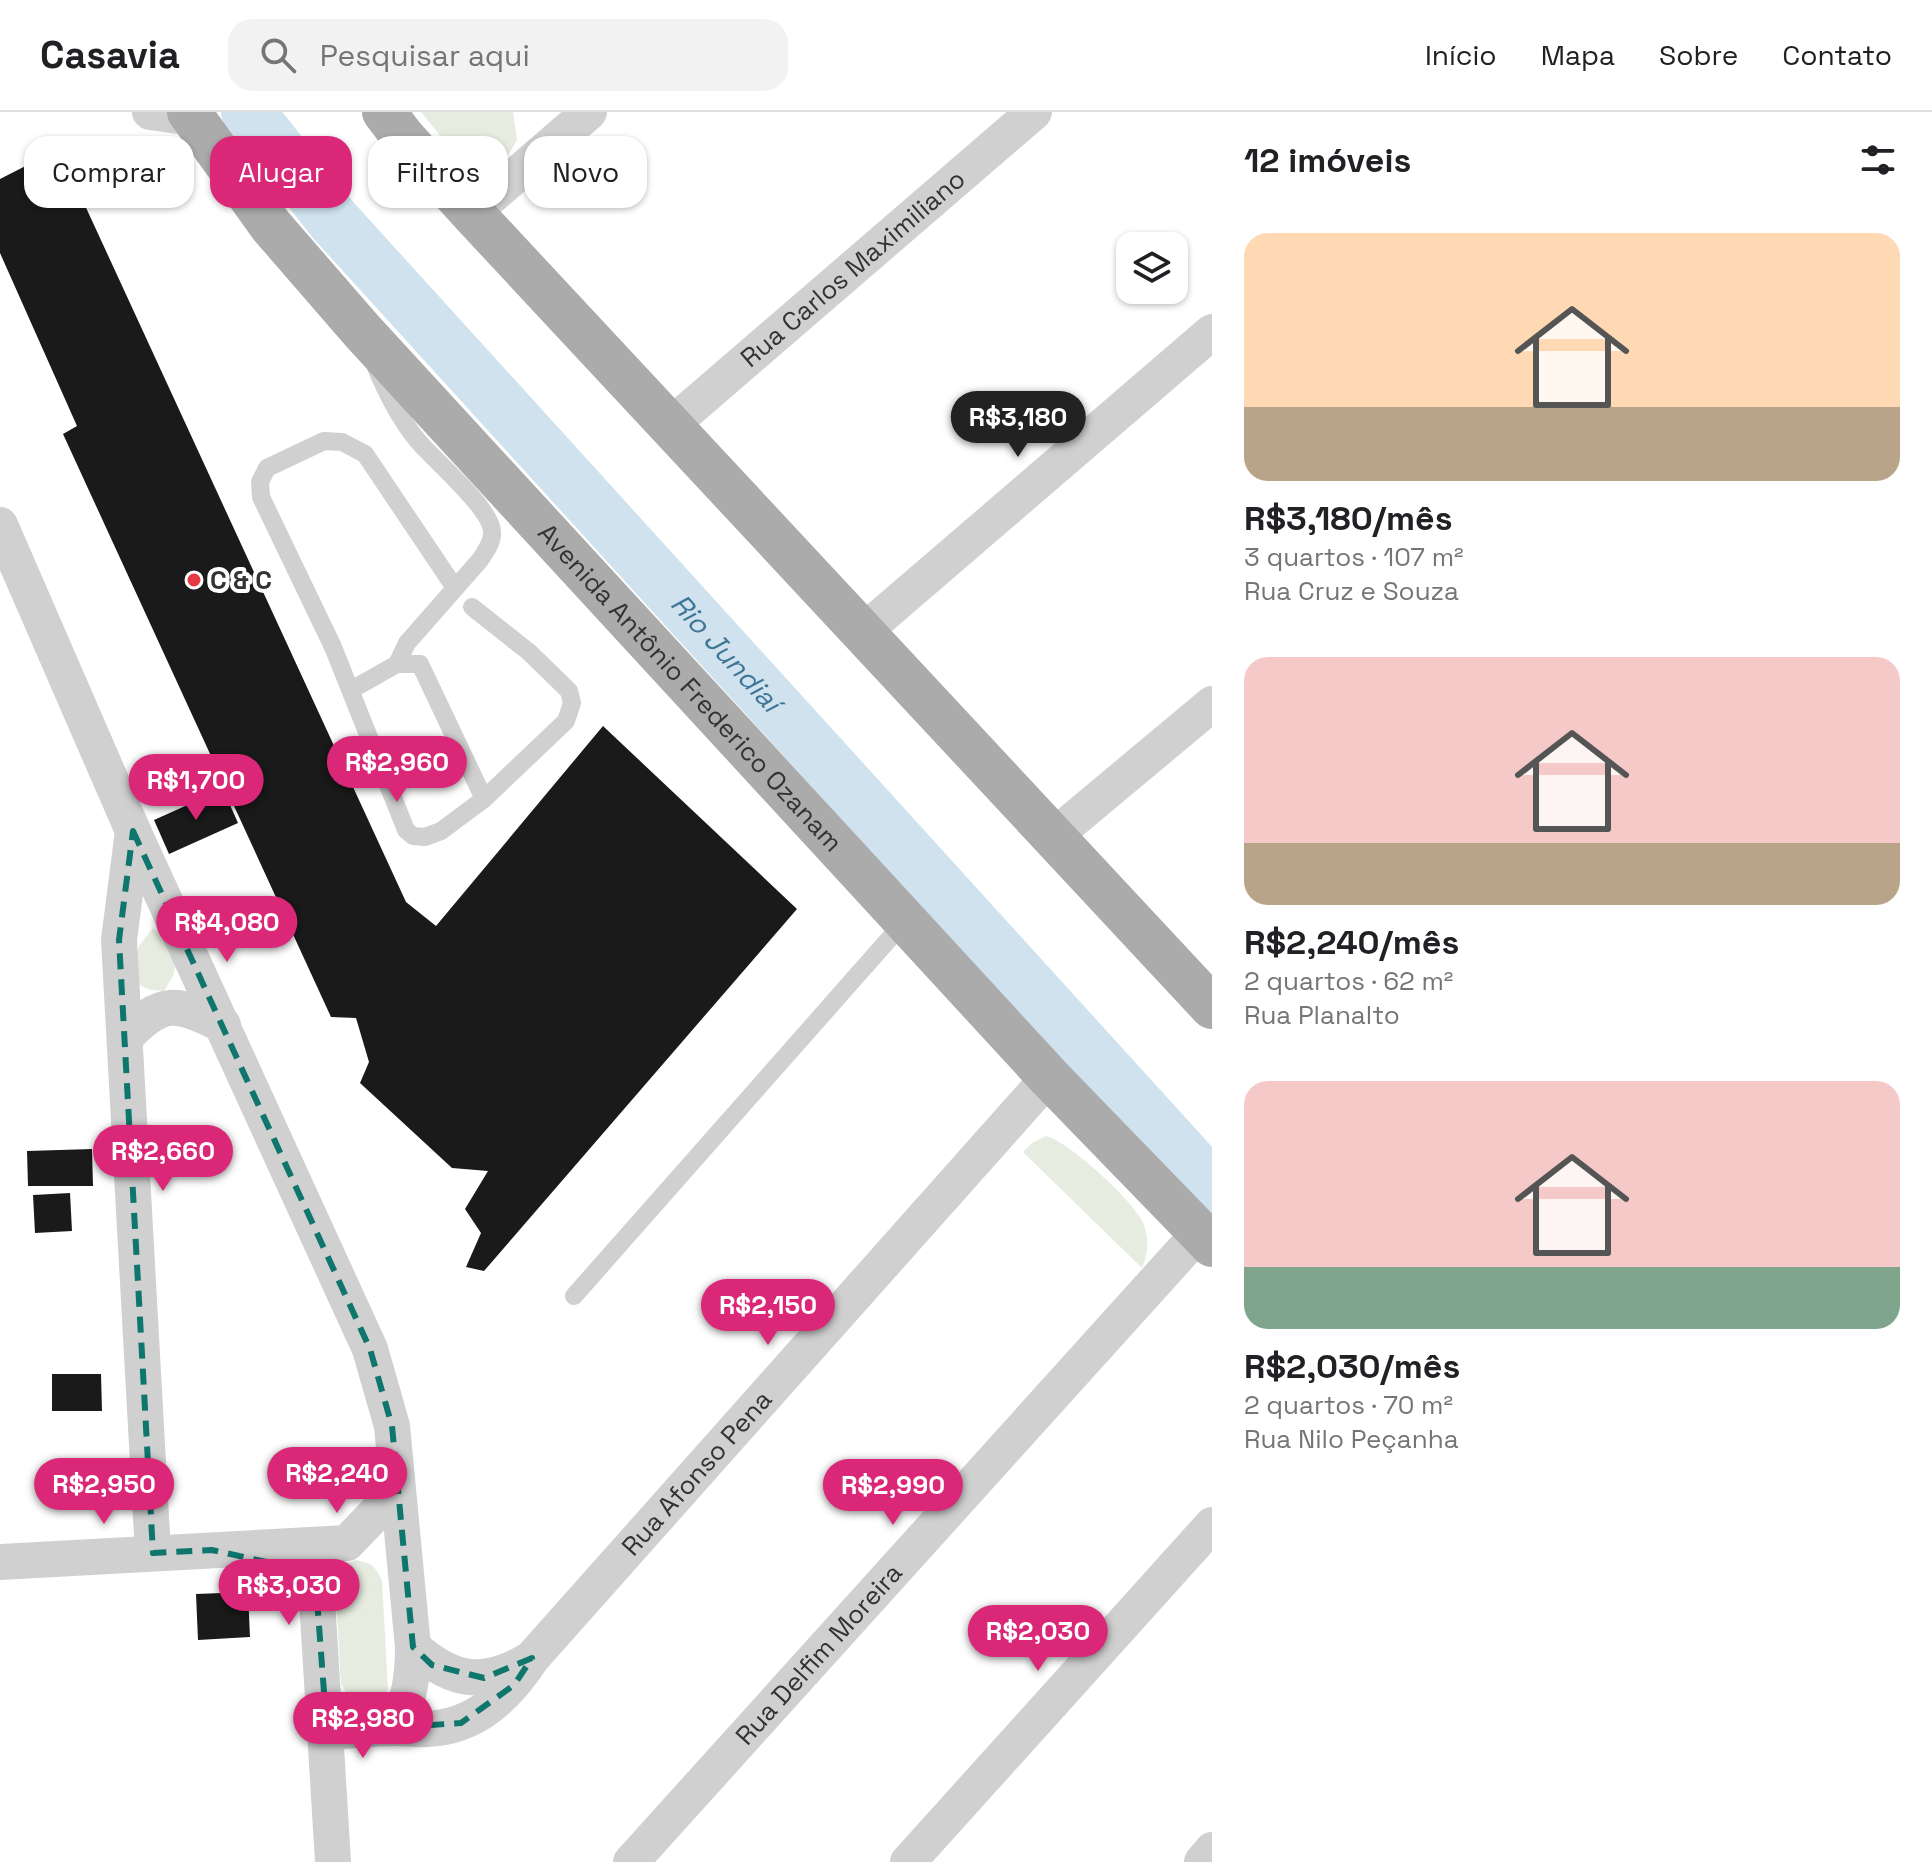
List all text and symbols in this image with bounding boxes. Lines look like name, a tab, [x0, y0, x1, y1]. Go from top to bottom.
search box	[228, 19, 788, 91]
text: Casavia	[40, 31, 180, 79]
icon: search	[256, 33, 300, 77]
text: Pesquisar aqui	[320, 36, 530, 75]
text: Início	[1425, 37, 1497, 73]
text: Mapa	[1541, 37, 1615, 73]
text: Sobre	[1659, 37, 1738, 73]
text: Contato	[1782, 37, 1892, 73]
chip: Comprar	[24, 136, 194, 208]
chip: Alugar	[210, 136, 352, 208]
chip: Filtros	[368, 136, 508, 208]
chip: Novo	[524, 136, 647, 208]
icon: filters	[1856, 138, 1900, 182]
text: 12 imóveis	[1244, 139, 1411, 182]
street label: Rua Carlos Maximiliano	[733, 162, 972, 375]
map controls	[1116, 232, 1188, 304]
button: layers	[1116, 232, 1188, 304]
icon: home	[1500, 285, 1644, 429]
pin: R$3,180	[944, 391, 1092, 459]
text: R$3,180	[969, 400, 1067, 434]
text: R$3,180/mês	[1244, 497, 1452, 540]
street label: Avenida Antônio Frederico Ozanam	[531, 516, 850, 859]
text: 3 quartos · 107 m²	[1244, 540, 1464, 574]
place label: C & C	[210, 563, 272, 597]
marker: C & C	[185, 571, 203, 589]
text: Rua Cruz e Souza	[1244, 574, 1459, 608]
water label: Rio Jundiaí	[663, 586, 793, 723]
icon: home	[1500, 709, 1644, 853]
pin: R$2,960	[323, 736, 471, 804]
text: R$2,960	[345, 745, 449, 779]
pin: R$1,700	[122, 754, 270, 822]
text: R$1,700	[147, 763, 245, 797]
pin: R$4,080	[153, 896, 301, 964]
text: R$4,080	[174, 905, 280, 939]
text: R$2,240/mês	[1244, 921, 1459, 964]
text: 2 quartos · 62 m²	[1244, 964, 1453, 998]
text: Rua Planalto	[1244, 998, 1400, 1032]
pin: R$2,660	[89, 1125, 237, 1193]
icon: home	[1500, 1133, 1644, 1277]
text: R$2,660	[111, 1134, 215, 1168]
pin: R$2,150	[694, 1279, 842, 1347]
text: R$2,150	[719, 1288, 817, 1322]
text: R$2,030/mês	[1244, 1345, 1460, 1388]
street label: Rua Afonso Pena	[614, 1383, 779, 1563]
text: 2 quartos · 70 m²	[1244, 1388, 1453, 1422]
text: Rua Nilo Peçanha	[1244, 1422, 1459, 1456]
pin: R$2,240	[263, 1447, 411, 1515]
text: R$2,240	[285, 1456, 389, 1490]
pin: R$2,950	[30, 1458, 178, 1526]
pin: R$2,990	[819, 1459, 967, 1527]
text: R$2,950	[52, 1467, 156, 1501]
text: R$2,990	[841, 1468, 945, 1502]
street label: Rua Delfim Moreira	[728, 1556, 910, 1752]
pin: R$3,030	[215, 1559, 363, 1627]
text: R$3,030	[237, 1568, 341, 1602]
pin: R$2,030	[964, 1605, 1112, 1673]
text: R$2,030	[986, 1614, 1090, 1648]
pin: R$2,980	[289, 1692, 437, 1760]
text: R$2,980	[311, 1701, 415, 1735]

